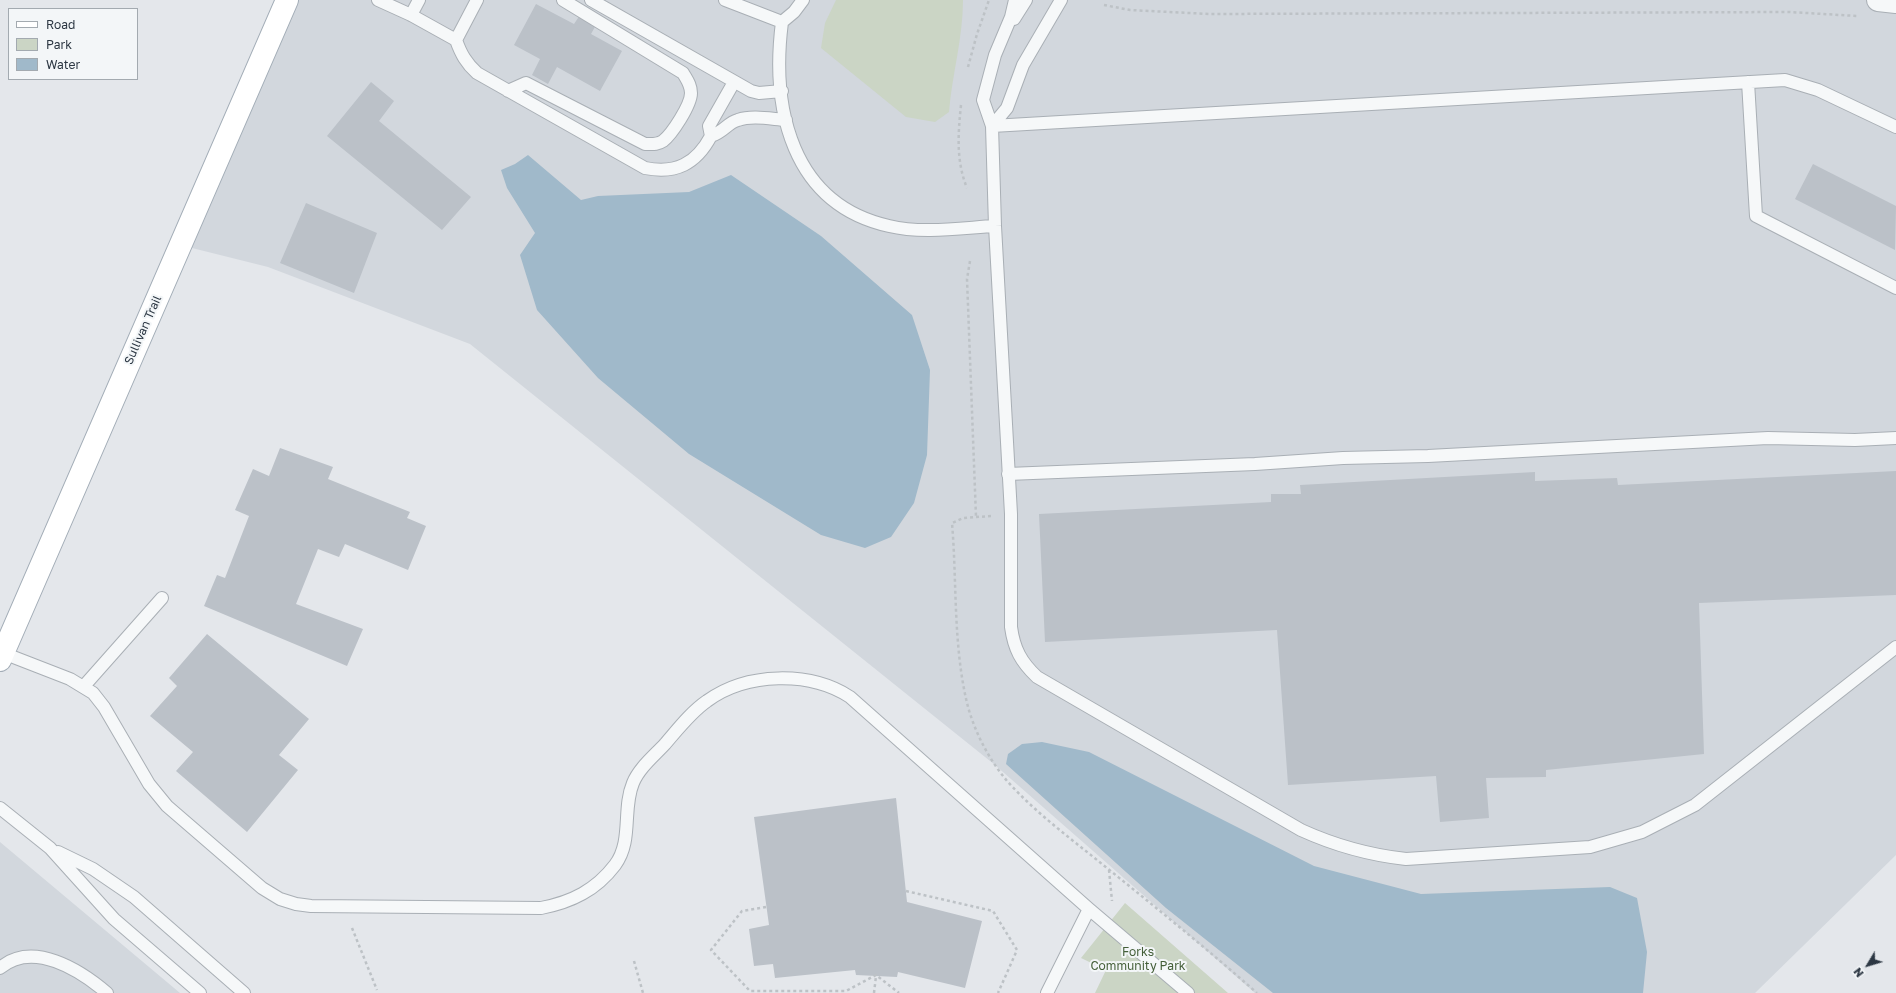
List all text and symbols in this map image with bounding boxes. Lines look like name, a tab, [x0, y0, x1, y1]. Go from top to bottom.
legend	[8, 8, 138, 80]
text: Road	[46, 17, 75, 32]
text: Park	[46, 37, 72, 52]
text: Water	[46, 57, 80, 72]
street label: Sullivan Trail	[121, 293, 165, 367]
park label: Forks Community Park	[1090, 945, 1186, 973]
north arrow	[1848, 945, 1888, 985]
text: N	[1850, 965, 1866, 980]

